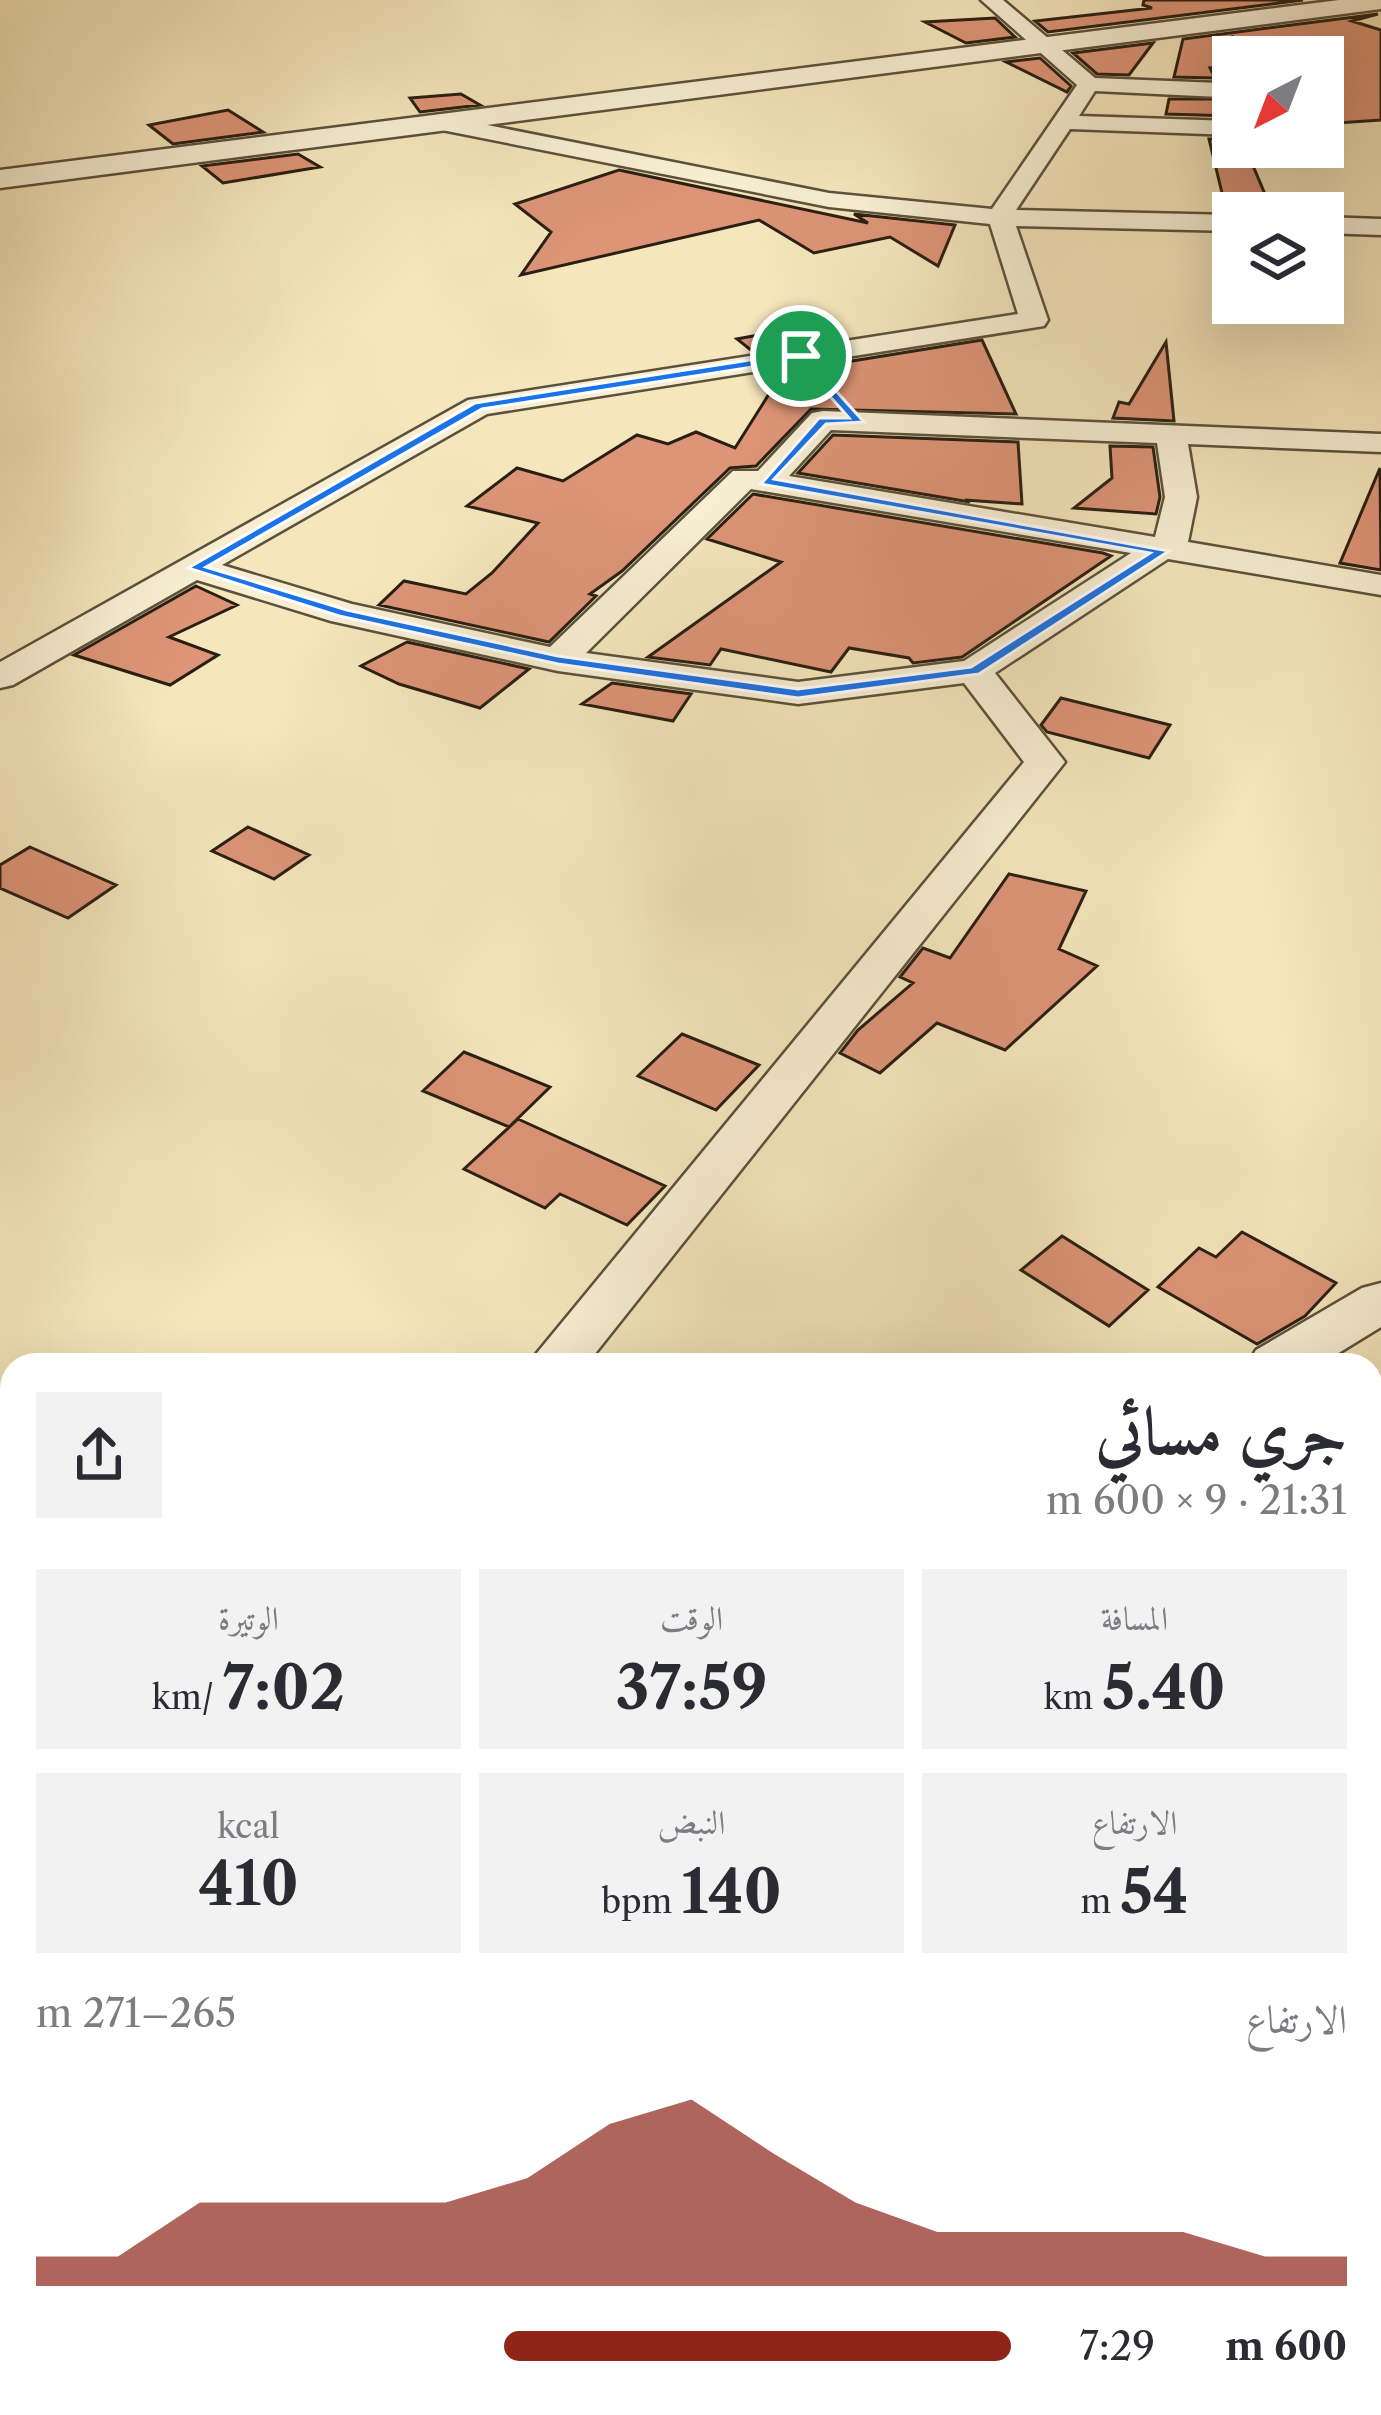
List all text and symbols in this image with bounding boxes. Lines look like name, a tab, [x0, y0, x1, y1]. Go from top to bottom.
north arrow	[1212, 36, 1344, 168]
map controls	[1212, 36, 1344, 324]
button: layers	[1212, 192, 1344, 324]
pin	[750, 305, 852, 407]
icon: arrive	[768, 323, 834, 389]
text: جري مسائي	[1095, 1390, 1347, 1471]
button: share	[36, 1392, 162, 1518]
text: 21:31 · 9 × 600 m	[1046, 1476, 1347, 1524]
text: الوتيرة	[218, 1598, 279, 1639]
text: الوقت	[660, 1598, 723, 1639]
text: المسافة	[1101, 1598, 1168, 1639]
text: 7:02	[222, 1651, 345, 1725]
text: 37:59	[616, 1651, 767, 1725]
text: 5.40	[1102, 1651, 1226, 1725]
text: /km	[152, 1677, 222, 1718]
text: km	[1043, 1677, 1102, 1718]
text: النبض	[657, 1802, 726, 1843]
text: الارتفاع	[1092, 1802, 1177, 1843]
text: kcal	[217, 1806, 280, 1847]
text: 410	[198, 1847, 299, 1921]
text: 140	[681, 1855, 782, 1929]
text: 54	[1120, 1855, 1189, 1929]
text: bpm	[601, 1881, 681, 1922]
text: m	[1080, 1881, 1120, 1922]
text: 265–271 m	[36, 1989, 236, 2037]
text: الارتفاع	[1246, 1995, 1347, 2043]
text: 7:29	[1080, 2322, 1155, 2370]
text: 600 m	[1225, 2322, 1347, 2370]

